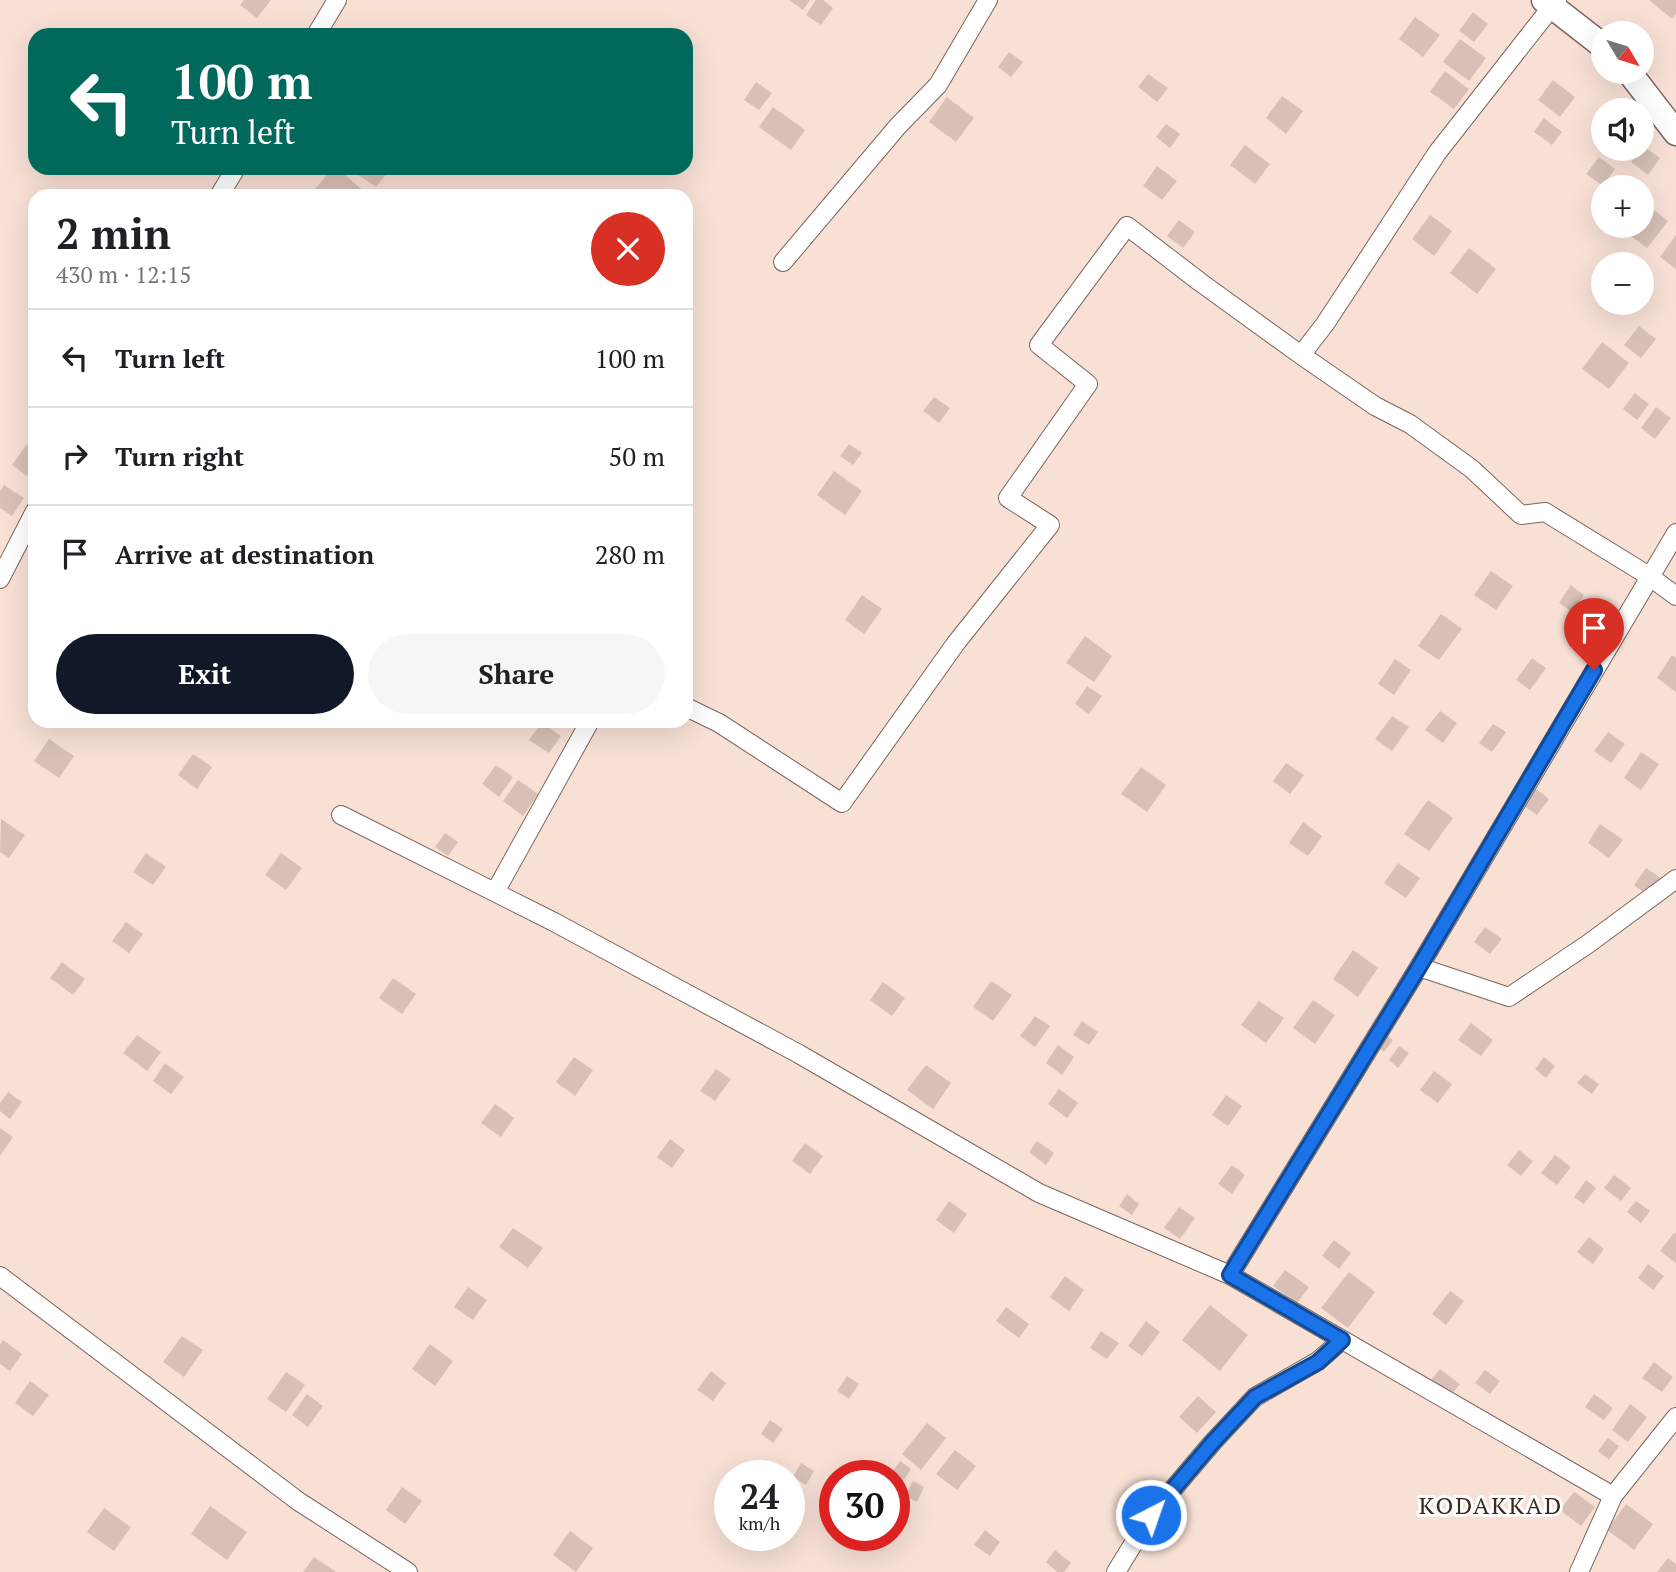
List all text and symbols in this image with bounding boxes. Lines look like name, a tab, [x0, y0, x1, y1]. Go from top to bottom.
north arrow	[1591, 21, 1654, 84]
map controls	[1591, 21, 1654, 315]
text: 100 m	[171, 48, 313, 113]
icon: left	[56, 56, 147, 147]
button: sound	[1591, 98, 1654, 161]
text: Turn left	[171, 111, 295, 153]
button: +	[1591, 175, 1654, 238]
text: 2 min	[56, 205, 171, 261]
button: close	[591, 212, 665, 286]
button: −	[1591, 252, 1654, 315]
text: 430 m · 12:15	[56, 259, 191, 290]
icon: left	[56, 339, 94, 377]
text: Turn left	[115, 341, 225, 375]
text: 100 m	[595, 341, 665, 375]
icon: right	[56, 437, 94, 475]
text: Turn right	[115, 439, 244, 473]
text: 50 m	[609, 439, 665, 473]
icon: arrive	[56, 535, 94, 573]
text: Arrive at destination	[115, 537, 374, 571]
text: 280 m	[595, 537, 665, 571]
pin	[1564, 598, 1624, 670]
icon: arrive	[1575, 609, 1613, 647]
button: Exit	[56, 634, 354, 714]
button: Share	[368, 634, 665, 714]
speed limit sign: 30	[819, 1460, 910, 1551]
text: 24	[740, 1473, 779, 1519]
position arrow	[1114, 1478, 1188, 1552]
district label: KODAKKAD	[1419, 1489, 1563, 1521]
text: km/h	[739, 1511, 780, 1535]

